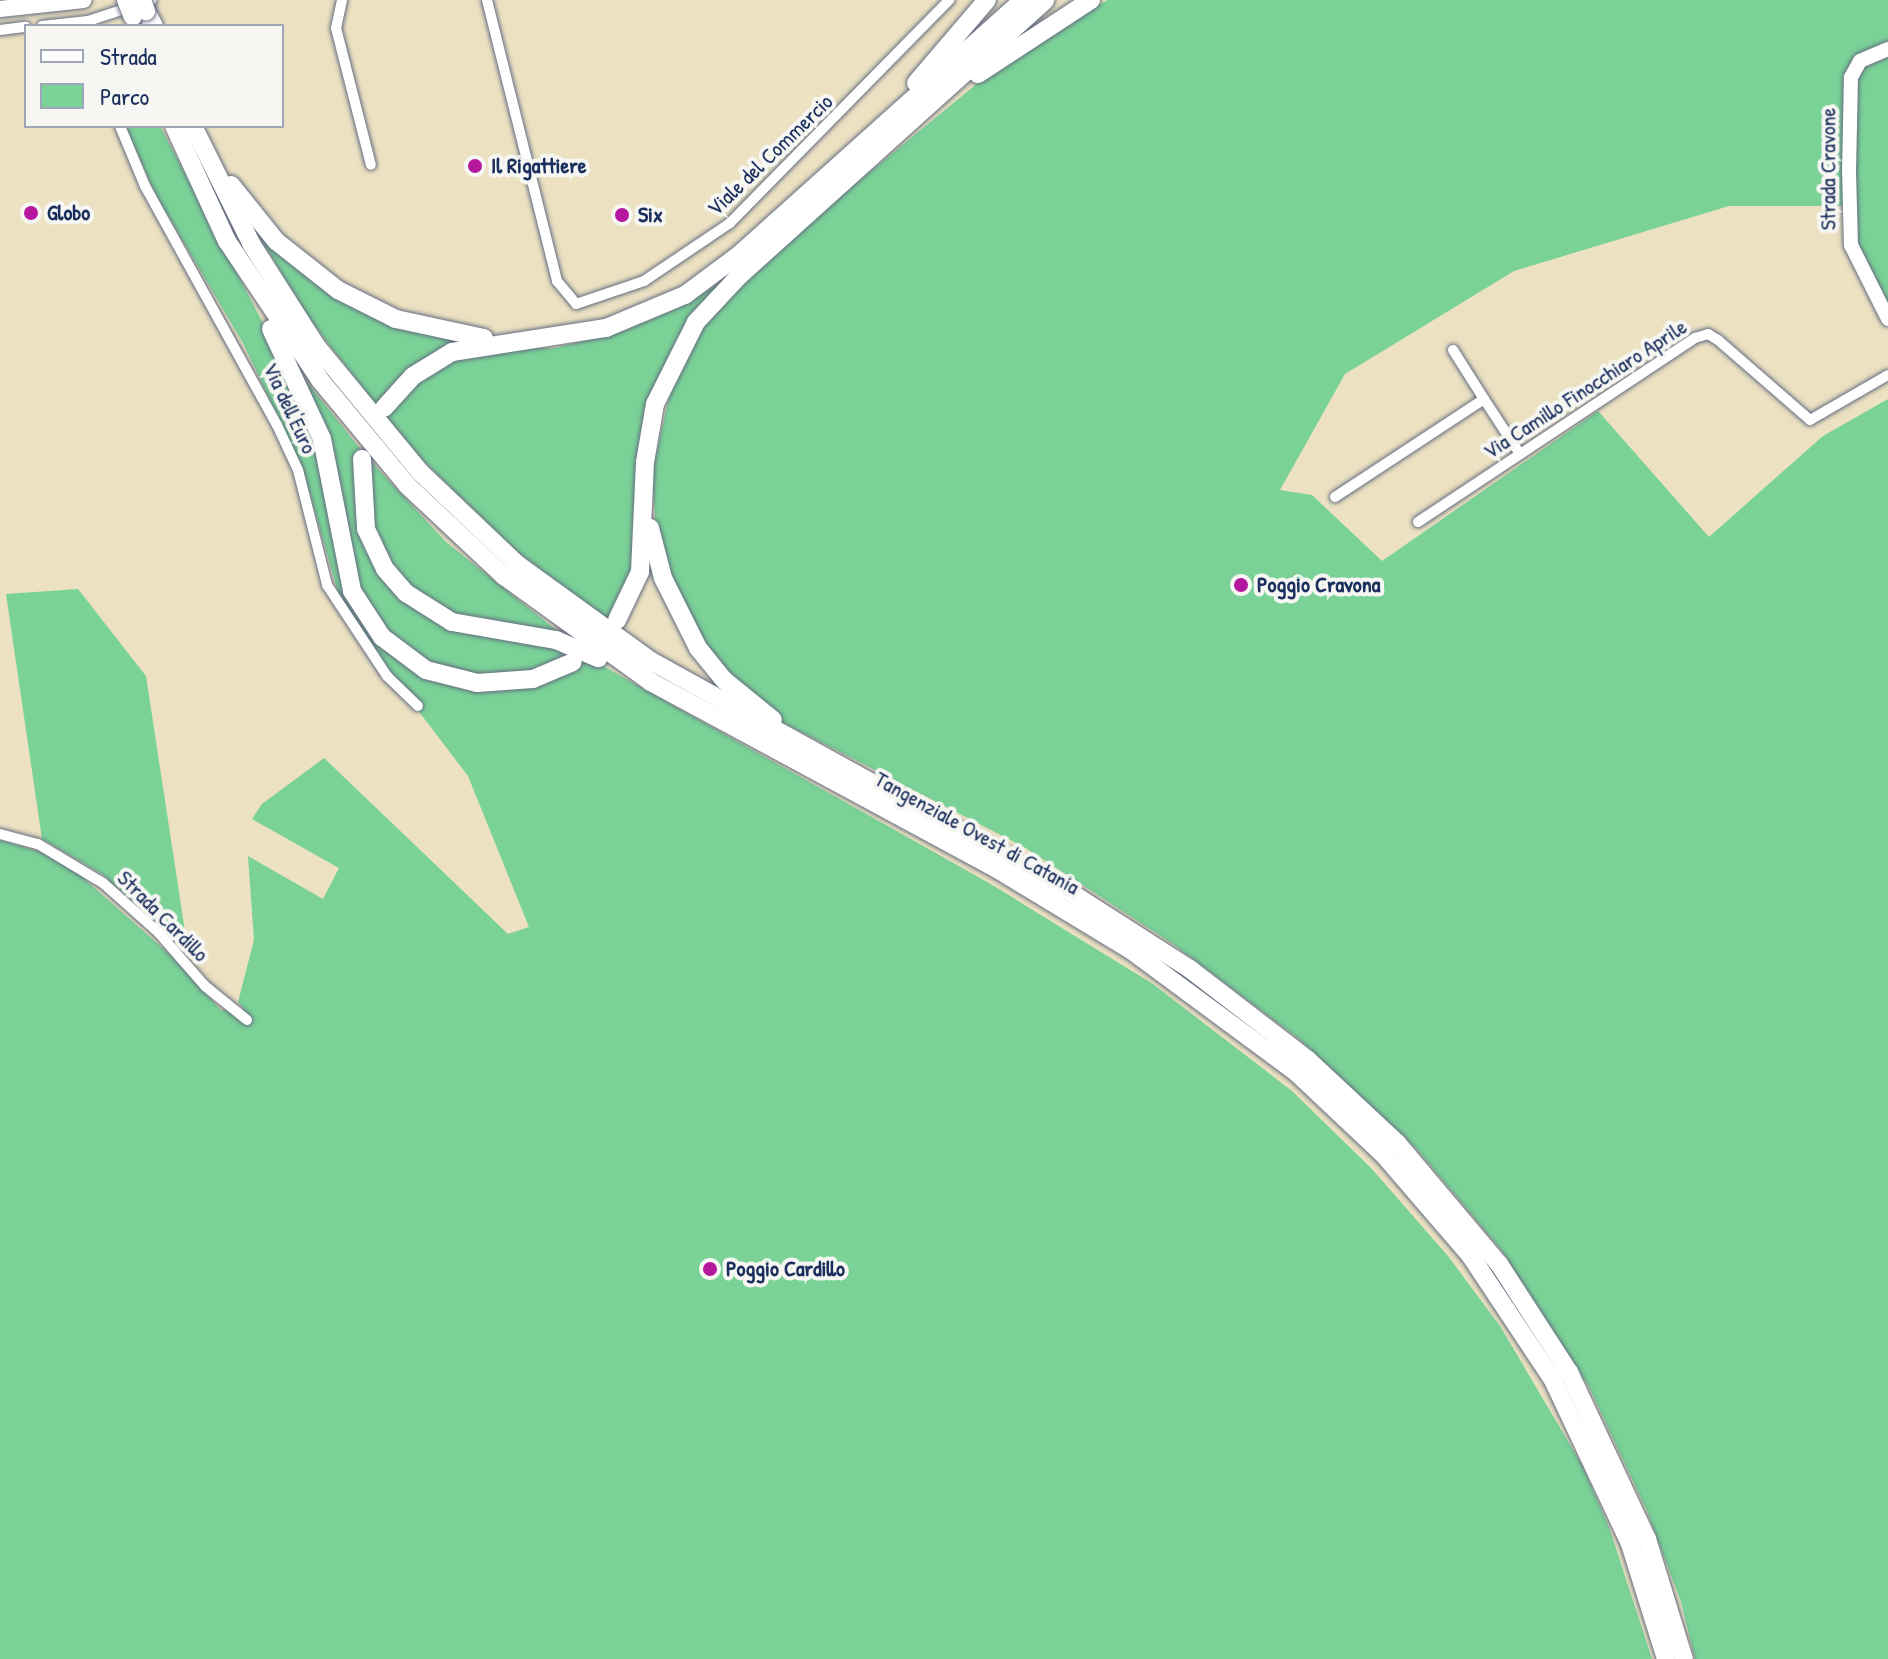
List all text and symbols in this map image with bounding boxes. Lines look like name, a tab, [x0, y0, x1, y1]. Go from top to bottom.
legend	[24, 24, 284, 128]
text: Strada	[100, 40, 157, 72]
text: Parco	[100, 80, 149, 112]
street label: Viale del Commercio	[702, 88, 838, 222]
street label: Strada Cravone	[1815, 108, 1841, 230]
place label: Il Rigattiere	[491, 153, 586, 179]
marker: Il Rigattiere	[466, 157, 484, 175]
place label: Globo	[47, 200, 90, 226]
place label: Six	[638, 202, 663, 228]
marker: Globo	[22, 204, 40, 222]
marker: Six	[613, 206, 631, 224]
street label: Via Camillo Finocchiaro Aprile	[1478, 313, 1692, 465]
street label: Via dell'Euro	[257, 358, 323, 458]
place label: Poggio Cravona	[1257, 572, 1380, 598]
marker: Poggio Cravona	[1232, 576, 1250, 594]
street label: Tangenziale Ovest di Catania	[870, 766, 1084, 900]
street label: Strada Cardillo	[112, 865, 214, 967]
place label: Poggio Cardillo	[726, 1256, 845, 1282]
marker: Poggio Cardillo	[701, 1260, 719, 1278]

